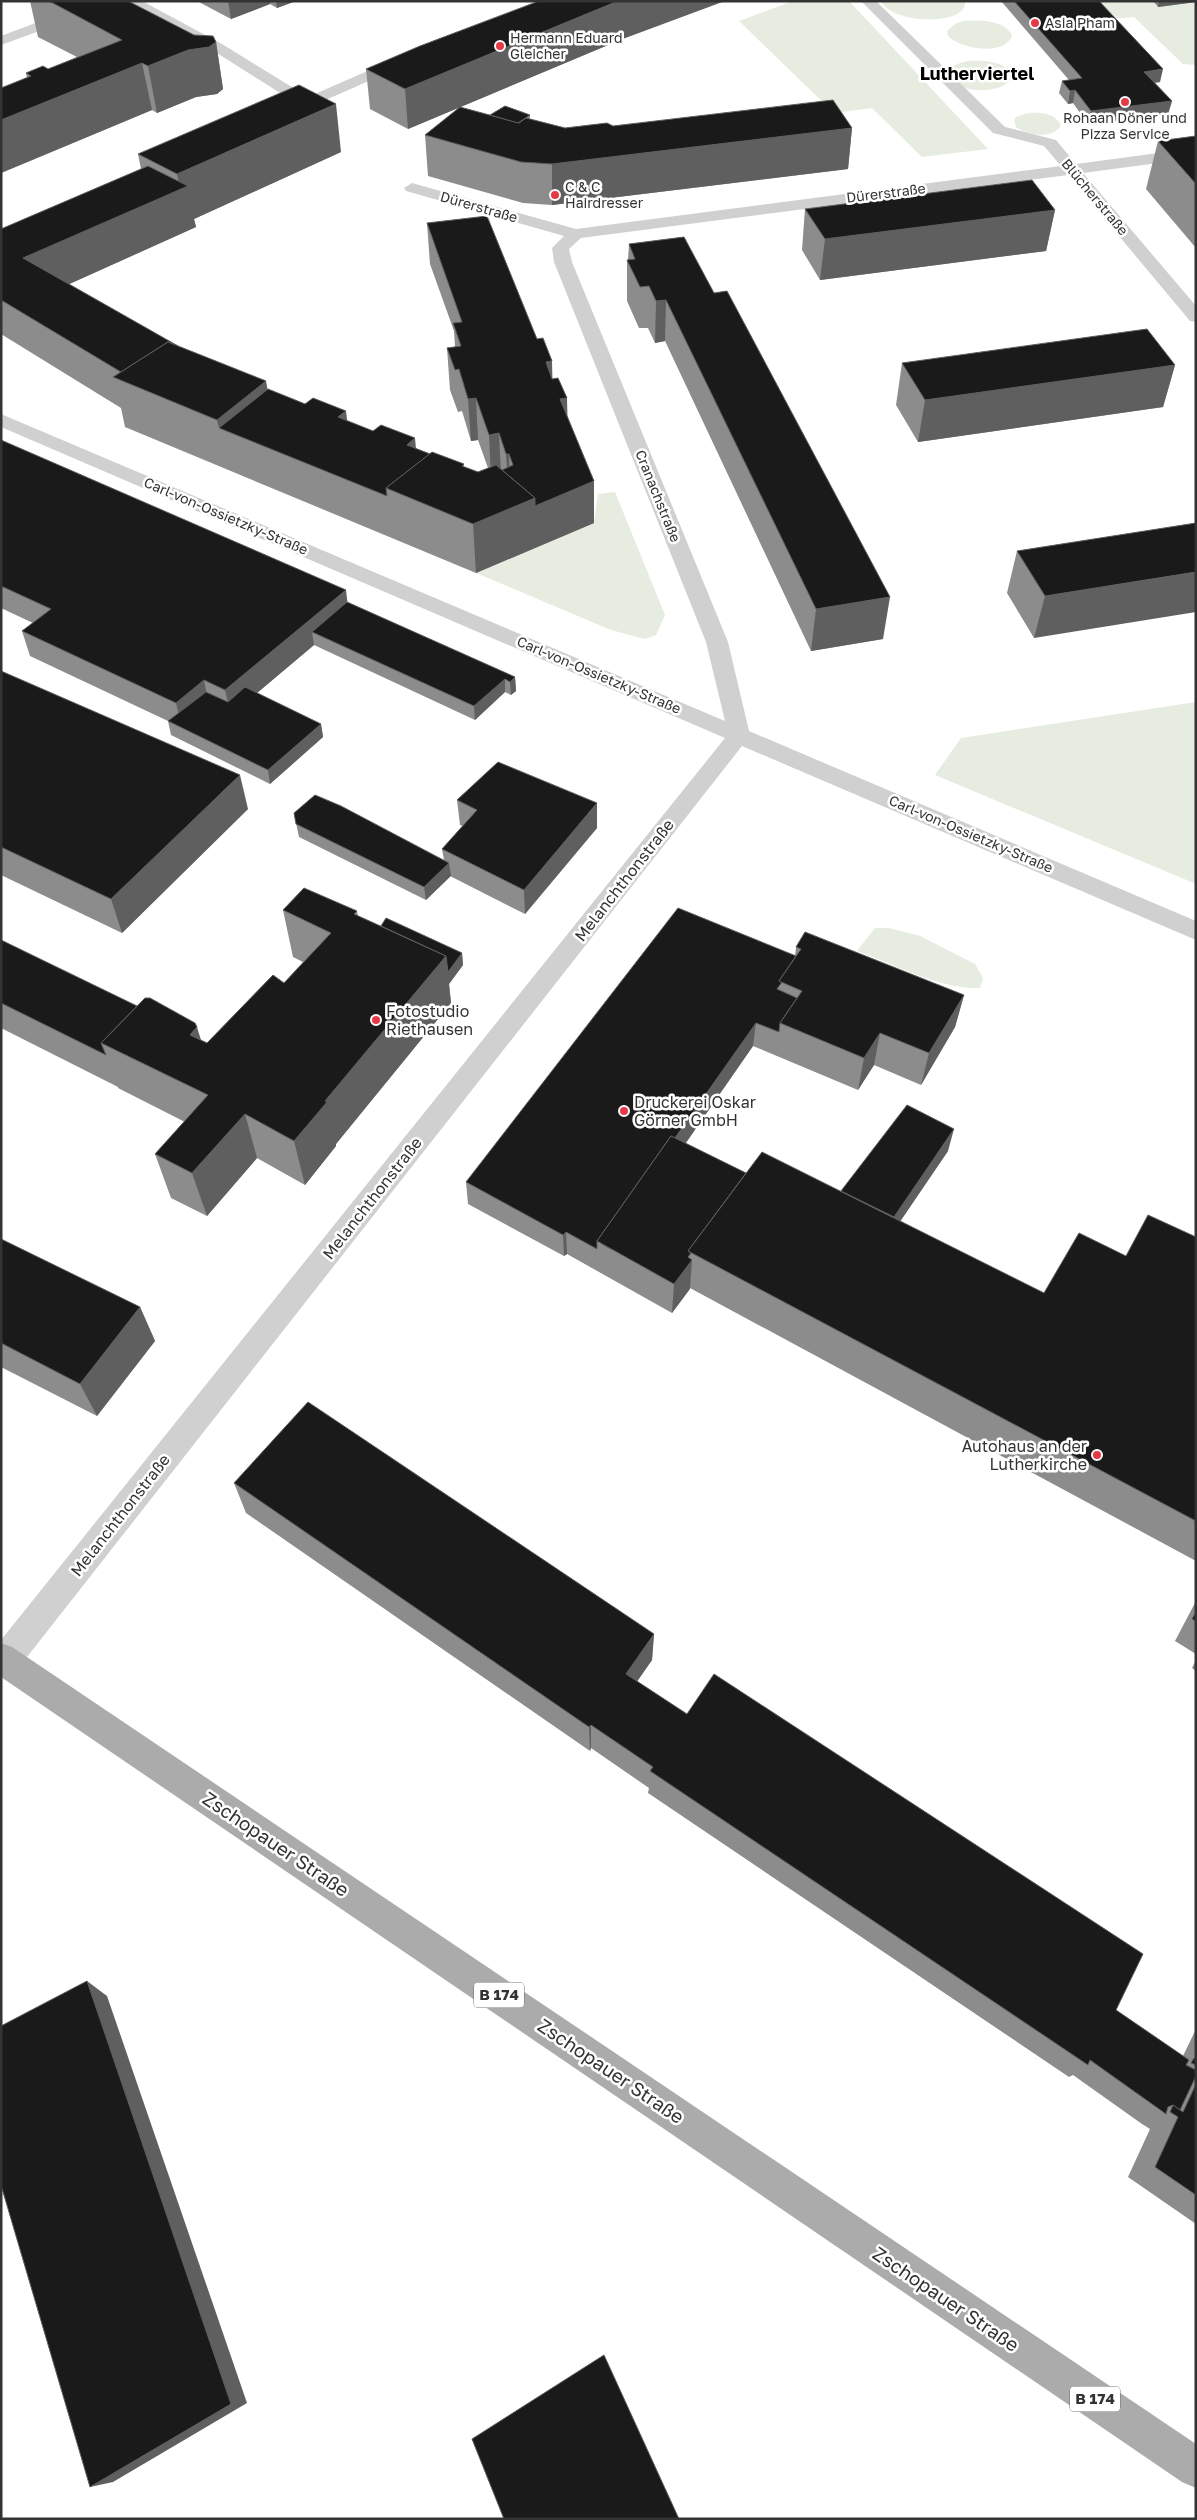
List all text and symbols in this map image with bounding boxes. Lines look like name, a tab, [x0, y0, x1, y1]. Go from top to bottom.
place label: Asia Pham	[1045, 14, 1115, 31]
marker: Asia Pham	[1029, 17, 1041, 29]
place label: Hermann Eduard Gleicher	[510, 29, 623, 62]
marker: Hermann Eduard Gleicher	[494, 40, 506, 52]
district label: Lutherviertel	[920, 62, 1034, 84]
marker: Rohaan Döner und Pizza Service	[1119, 96, 1131, 108]
place label: Rohaan Döner und Pizza Service	[1063, 109, 1187, 142]
street label: Blücherstraße	[1058, 155, 1132, 238]
place label: C & C Hairdresser	[565, 178, 644, 211]
street label: Dürerstraße	[845, 179, 927, 206]
street label: Dürerstraße	[439, 187, 520, 226]
marker: C & C Hairdresser	[549, 189, 561, 201]
street label: Cranachstraße	[632, 447, 685, 544]
street label: Carl-von-Ossietzky-Straße	[142, 473, 311, 558]
street label: Carl-von-Ossietzky-Straße	[515, 632, 684, 717]
street label: Carl-von-Ossietzky-Straße	[887, 791, 1056, 876]
street label: Melanchthonstraße	[570, 815, 678, 945]
place label: Fotostudio Riethausen	[386, 1001, 473, 1039]
marker: Fotostudio Riethausen	[370, 1014, 382, 1026]
place label: Druckerei Oskar Görner GmbH	[634, 1092, 756, 1130]
marker: Druckerei Oskar Görner GmbH	[618, 1105, 630, 1117]
street label: Melanchthonstraße	[318, 1133, 426, 1263]
place label: Autohaus an der Lutherkirche	[962, 1436, 1087, 1474]
marker: Autohaus an der Lutherkirche	[1091, 1449, 1103, 1461]
street label: Melanchthonstraße	[66, 1450, 174, 1580]
street label: Zschopauer Straße	[199, 1786, 354, 1901]
road number: B 174	[474, 1982, 524, 2008]
street label: Zschopauer Straße	[534, 2013, 689, 2128]
street label: Zschopauer Straße	[869, 2241, 1024, 2356]
road number: B 174	[1070, 2386, 1120, 2412]

